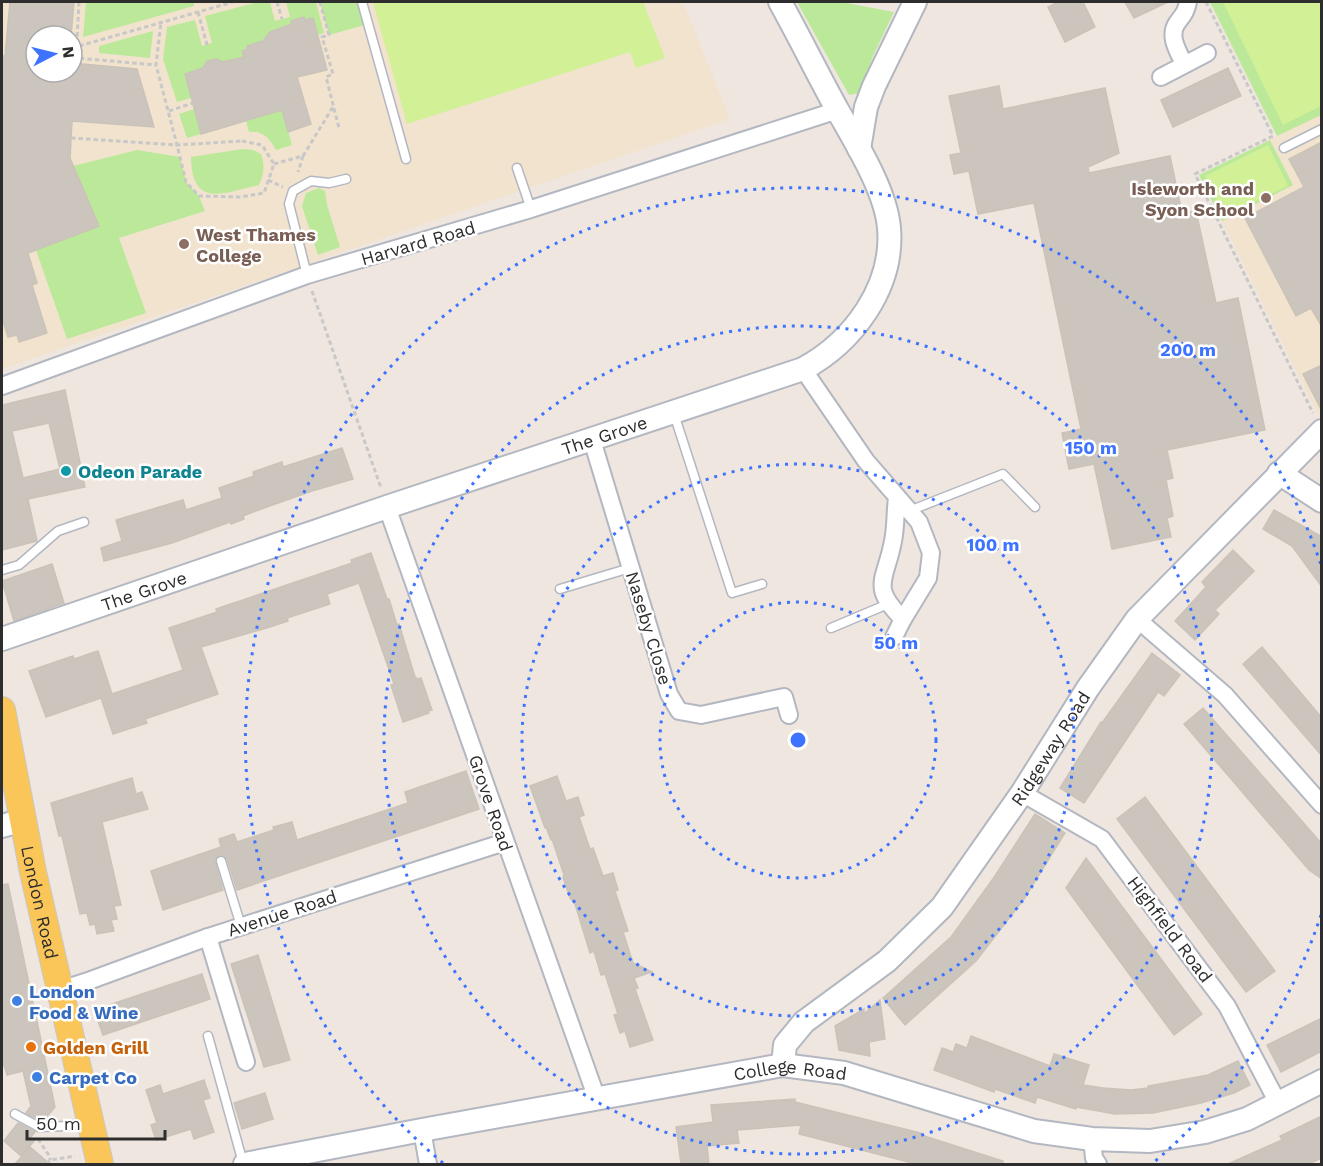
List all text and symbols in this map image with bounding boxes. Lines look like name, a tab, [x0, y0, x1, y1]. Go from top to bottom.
north arrow	[24, 24, 84, 84]
text: N	[58, 45, 79, 59]
place label: Isleworth and Syon School	[1131, 178, 1254, 220]
marker: Isleworth and Syon School	[1259, 191, 1273, 205]
street label: Harvard Road	[358, 217, 478, 269]
place label: West Thames College	[196, 224, 316, 266]
marker: West Thames College	[177, 237, 191, 251]
text: 200 m	[1160, 339, 1216, 360]
street label: The Grove	[559, 411, 650, 459]
text: 150 m	[1065, 437, 1117, 458]
place label: Odeon Parade	[78, 461, 202, 482]
marker: Odeon Parade	[59, 464, 73, 478]
text: 100 m	[966, 534, 1020, 555]
street label: The Grove	[98, 566, 189, 615]
street label: Naseby Close	[622, 569, 676, 687]
text: 50 m	[874, 632, 918, 653]
street label: Ridgeway Road	[1006, 687, 1094, 810]
centre of rings	[788, 730, 808, 750]
street label: Grove Road	[465, 752, 517, 854]
street label: London Road	[18, 844, 63, 961]
street label: Highfield Road	[1123, 872, 1217, 986]
street label: Avenue Road	[225, 885, 339, 941]
place label: London Food & Wine	[29, 981, 138, 1023]
marker: London Food & Wine	[10, 994, 24, 1008]
place label: Golden Grill	[43, 1037, 149, 1058]
marker: Golden Grill	[24, 1040, 38, 1054]
street label: College Road	[732, 1054, 848, 1084]
place label: Carpet Co	[49, 1067, 137, 1088]
marker: Carpet Co	[30, 1070, 44, 1084]
scale bar	[27, 1103, 165, 1141]
text: 50 m	[36, 1113, 81, 1134]

